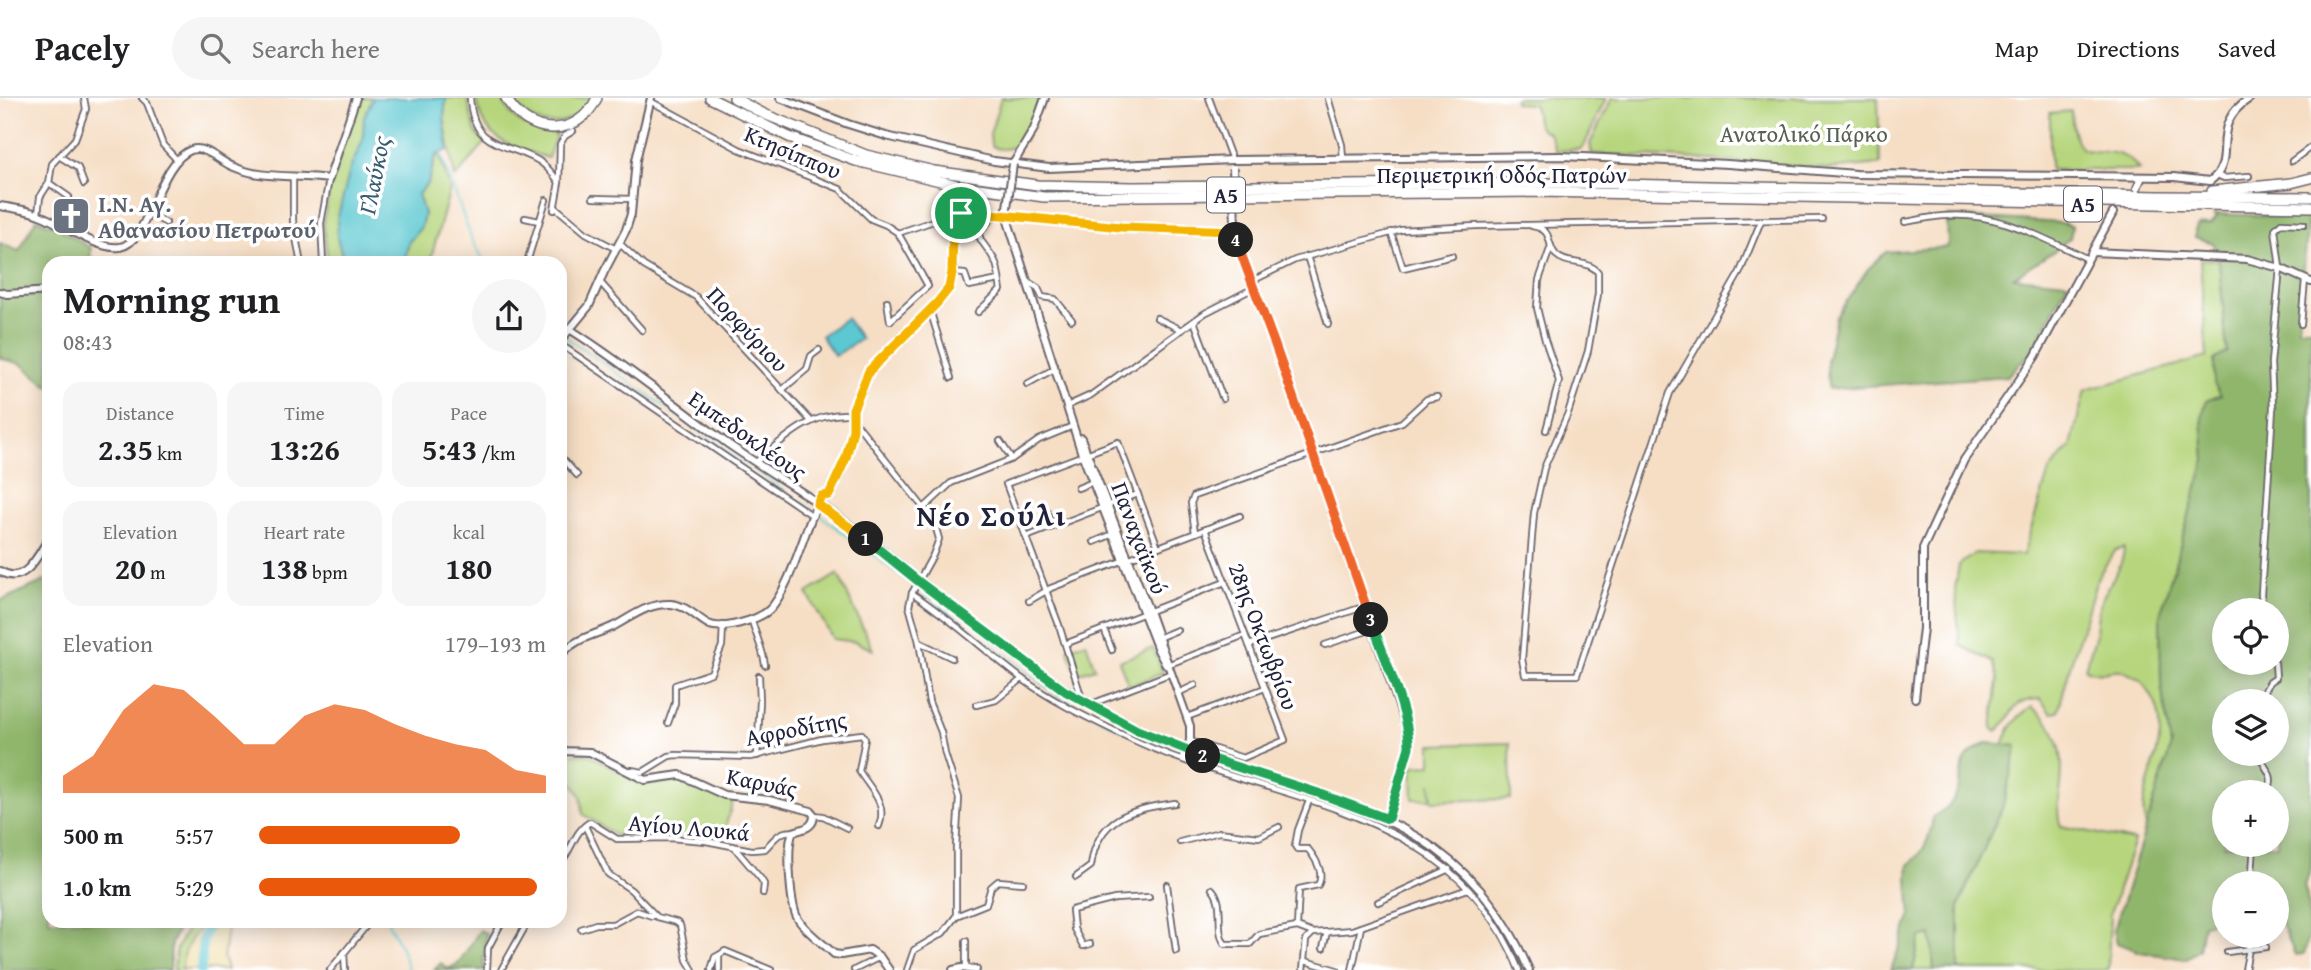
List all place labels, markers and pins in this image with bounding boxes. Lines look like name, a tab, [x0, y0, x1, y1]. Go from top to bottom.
pin	[931, 183, 991, 243]
place label: Ι.Ν. Αγ. Αθανασίου Πετρωτού	[98, 187, 316, 246]
church icon: Ι.Ν. Αγ. Αθανασίου Πετρωτού	[50, 195, 92, 237]
pin: 4	[1218, 222, 1254, 258]
pin: 1	[848, 522, 884, 556]
pin: 3	[1354, 602, 1388, 638]
pin: 2	[1186, 738, 1220, 774]

